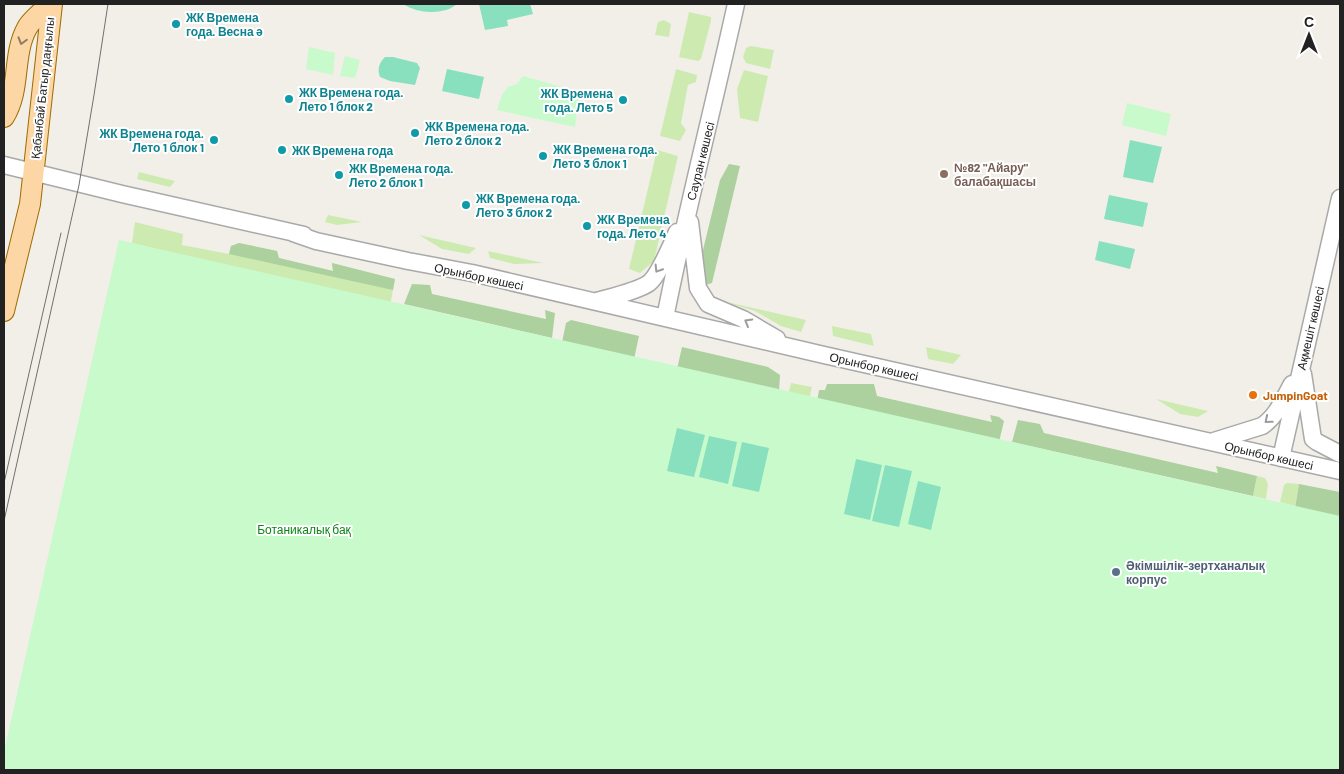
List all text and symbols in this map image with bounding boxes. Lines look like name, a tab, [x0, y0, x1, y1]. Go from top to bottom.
place label: ЖК Времена года. Весна ә	[185, 10, 263, 39]
north arrow	[1284, 10, 1334, 60]
text: С	[1304, 13, 1314, 30]
street label: Қабанбай Батыр даңғылы	[28, 16, 57, 160]
marker: ЖК Времена года. Весна ә	[170, 18, 182, 30]
one-way arrow	[18, 37, 28, 45]
place label: ЖК Времена года. Лето 1 блок 2	[298, 85, 404, 113]
place label: ЖК Времена года. Лето 5	[539, 86, 614, 115]
marker: ЖК Времена года. Лето 1 блок 2	[283, 93, 295, 105]
marker: ЖК Времена года. Лето 5	[617, 94, 629, 106]
place label: ЖК Времена года. Лето 2 блок 2	[424, 119, 530, 147]
street label: Сауран көшесі	[683, 120, 717, 202]
place label: ЖК Времена года. Лето 1 блок 1	[99, 126, 204, 154]
marker: ЖК Времена года. Лето 2 блок 2	[409, 127, 421, 139]
marker: ЖК Времена года. Лето 1 блок 1	[208, 134, 220, 146]
place label: ЖК Времена года. Лето 3 блок 1	[552, 142, 658, 170]
place label: ЖК Времена года	[291, 143, 394, 158]
marker: ЖК Времена года	[276, 144, 288, 156]
marker: ЖК Времена года. Лето 3 блок 1	[537, 150, 549, 162]
place label: №82 "Айару" балабақшасы	[954, 160, 1036, 189]
place label: ЖК Времена года. Лето 2 блок 1	[348, 161, 454, 189]
marker: №82 "Айару" балабақшасы	[938, 168, 950, 180]
marker: ЖК Времена года. Лето 2 блок 1	[333, 169, 345, 181]
place label: ЖК Времена года. Лето 3 блок 2	[475, 191, 581, 219]
marker: ЖК Времена года. Лето 3 блок 2	[460, 199, 472, 211]
place label: ЖК Времена года. Лето 4	[596, 212, 670, 241]
marker: ЖК Времена года. Лето 4	[581, 220, 593, 232]
street label: Орынбор көшесі	[433, 260, 525, 293]
one-way arrow	[655, 264, 665, 273]
street label: Ақмешіт көшесі	[1294, 285, 1327, 371]
one-way arrow	[744, 318, 753, 328]
street label: Орынбор көшесі	[828, 349, 920, 384]
place label: JumpinGoat	[1263, 388, 1328, 402]
marker: JumpinGoat	[1247, 389, 1259, 401]
one-way arrow	[1265, 415, 1274, 423]
street label: Орынбор көшесі	[1223, 438, 1315, 473]
park label: Ботаникалық бақ	[257, 522, 352, 537]
place label: Әкімшілік-зертханалық корпус	[1126, 558, 1265, 587]
marker: Әкімшілік-зертханалық корпус	[1110, 566, 1122, 578]

